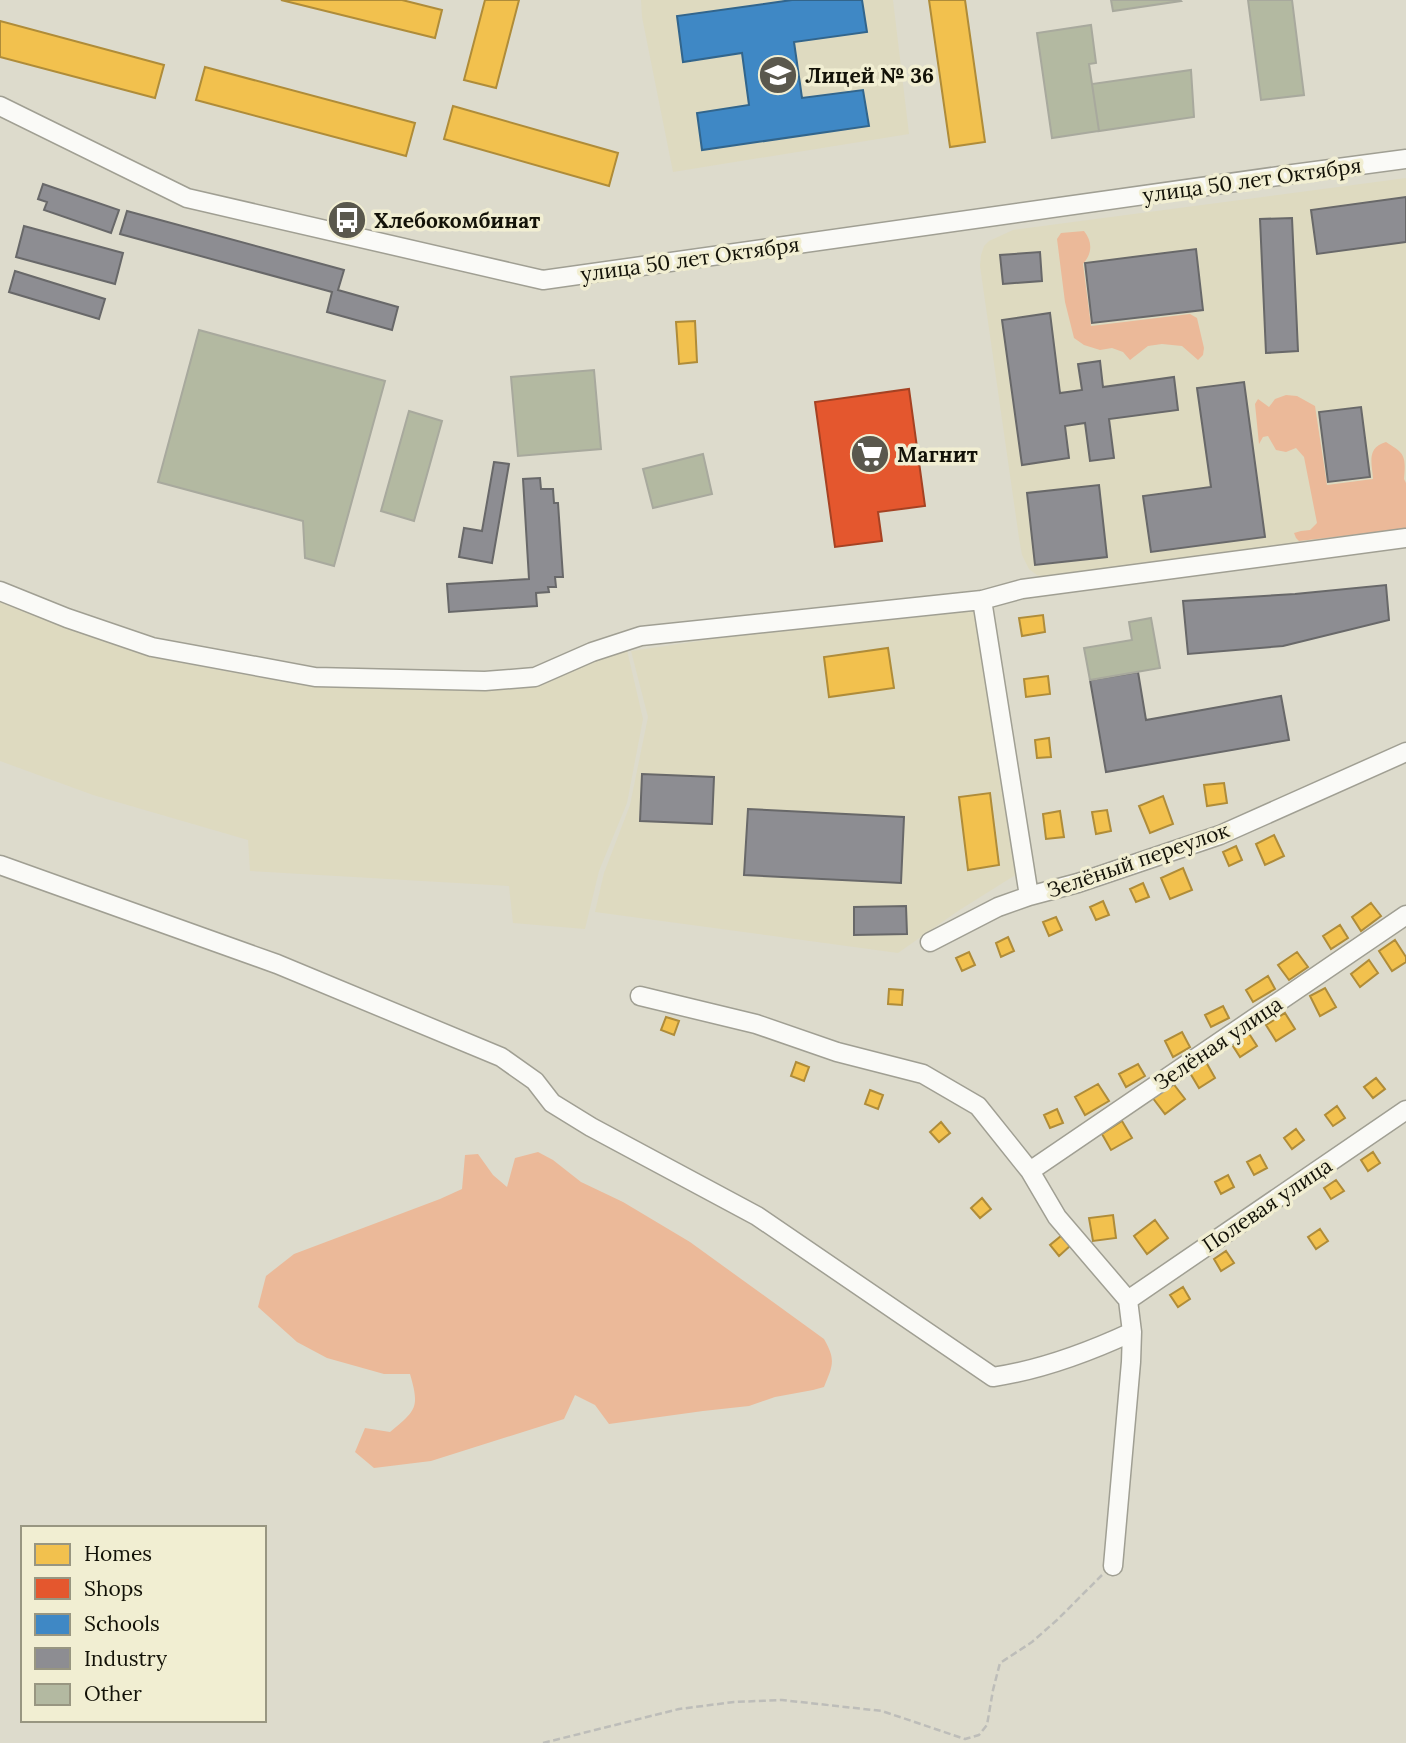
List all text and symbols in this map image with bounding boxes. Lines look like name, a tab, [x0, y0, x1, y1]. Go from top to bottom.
school or university icon: Лицей № 36	[757, 54, 799, 96]
place label: Лицей № 36	[805, 62, 934, 89]
street label: улица 50 лет Октября	[1141, 151, 1363, 209]
bus stop icon: Хлебокомбинат	[326, 199, 368, 241]
place label: Хлебокомбинат	[374, 207, 540, 234]
street label: улица 50 лет Октября	[579, 230, 801, 288]
supermarket icon: Магнит	[849, 433, 891, 475]
place label: Магнит	[897, 441, 978, 468]
street label: Зелёный переулок	[1043, 816, 1233, 904]
street label: Зелёная улица	[1149, 990, 1288, 1096]
street label: Полевая улица	[1197, 1152, 1337, 1258]
legend	[21, 1526, 266, 1722]
text: Homes	[84, 1540, 152, 1567]
text: Shops	[84, 1575, 143, 1602]
text: Schools	[84, 1610, 160, 1637]
text: Industry	[84, 1645, 167, 1672]
text: Other	[84, 1680, 142, 1707]

